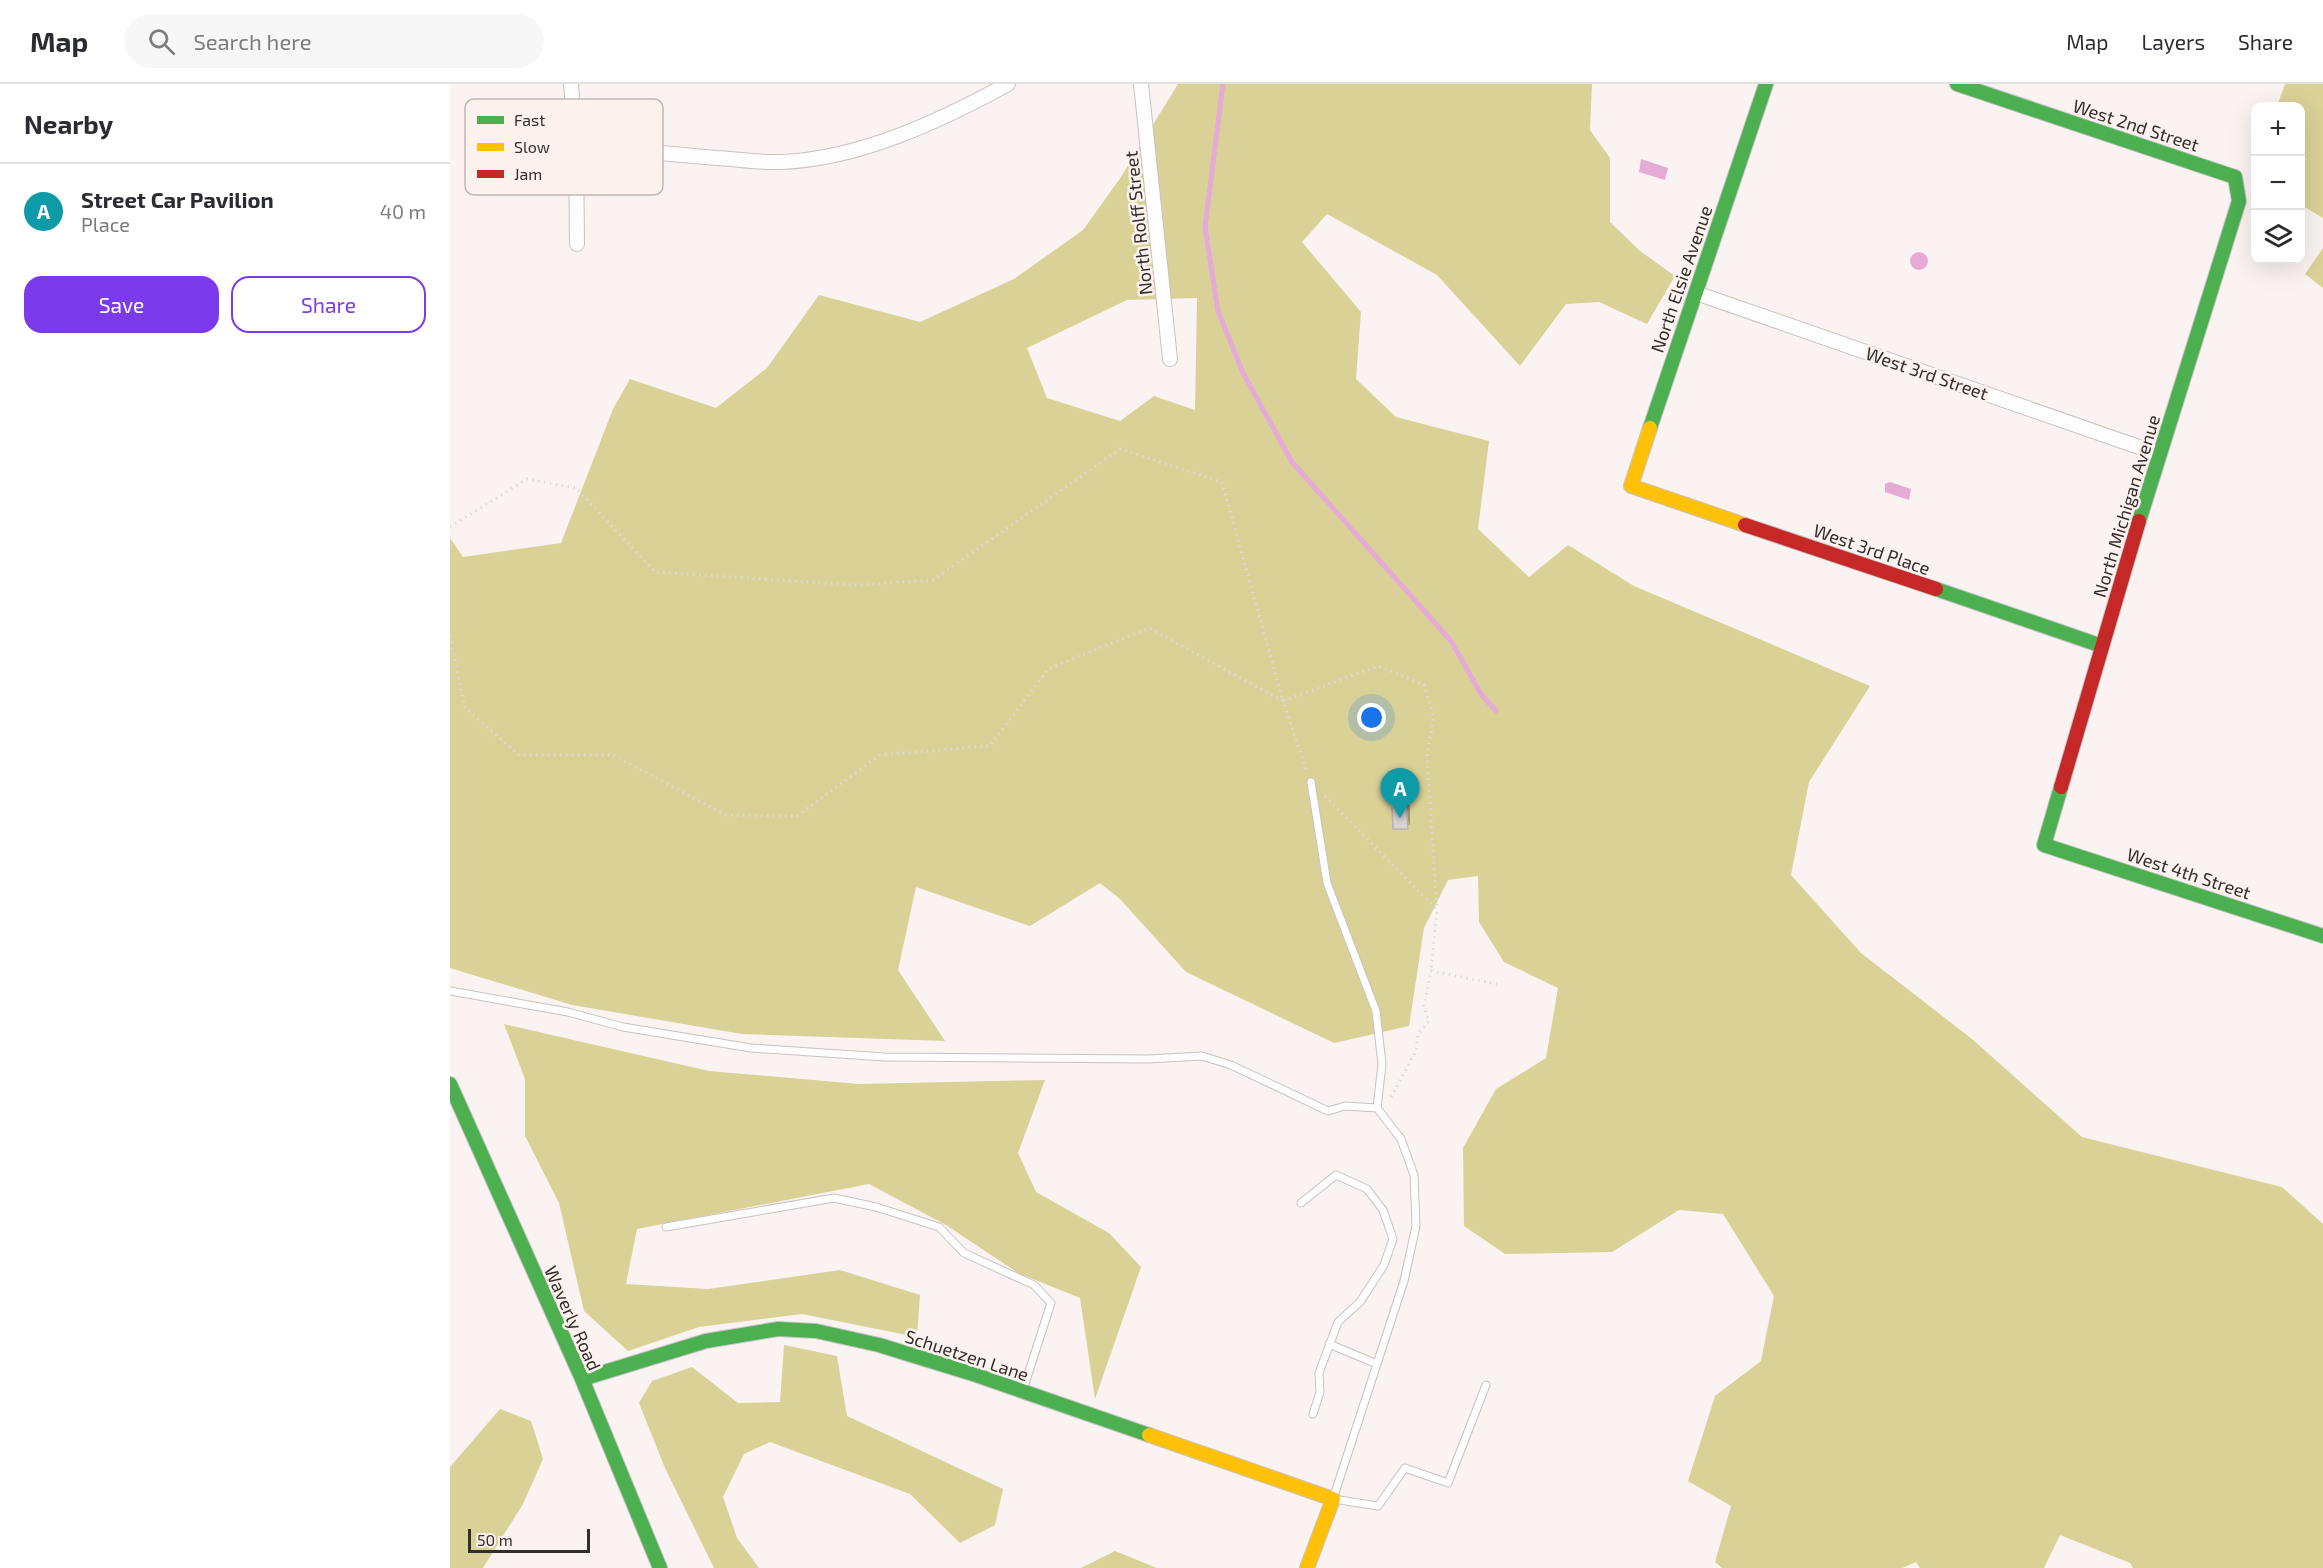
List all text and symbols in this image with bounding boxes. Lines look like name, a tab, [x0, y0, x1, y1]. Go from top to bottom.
search box	[124, 14, 544, 68]
text: Map	[30, 24, 88, 58]
icon: search	[145, 25, 178, 58]
text: Search here	[193, 28, 312, 54]
text: Map	[2066, 29, 2108, 54]
text: Layers	[2141, 29, 2205, 54]
text: Share	[2238, 29, 2293, 54]
street label: West 2nd Street	[2070, 94, 2202, 156]
legend	[465, 99, 663, 195]
map controls	[2251, 102, 2305, 264]
button: +	[2251, 102, 2305, 156]
text: Nearby	[24, 108, 113, 139]
text: Fast	[514, 110, 545, 129]
text: Slow	[514, 137, 550, 156]
street label: North Rolff Street	[1119, 150, 1157, 296]
button: −	[2251, 156, 2305, 210]
text: Jam	[514, 164, 542, 183]
text: Street Car Pavilion	[81, 186, 274, 212]
text: A	[37, 199, 50, 223]
text: 40 m	[380, 199, 426, 223]
street label: North Elsie Avenue	[1646, 203, 1716, 355]
button: layers	[2251, 210, 2305, 264]
text: Place	[81, 212, 130, 236]
button: Save	[24, 276, 219, 333]
button: Share	[231, 276, 426, 333]
street label: West 3rd Street	[1863, 342, 1991, 404]
street label: North Michigan Avenue	[2088, 412, 2164, 600]
street label: West 3rd Place	[1811, 519, 1933, 579]
your location	[1357, 703, 1386, 732]
pin: A	[1380, 768, 1420, 818]
street label: West 4th Street	[2124, 843, 2254, 903]
street label: Waverly Road	[540, 1262, 606, 1374]
street label: Schuetzen Lane	[902, 1325, 1032, 1385]
scale bar	[468, 1526, 590, 1554]
text: 50 m	[477, 1530, 513, 1549]

